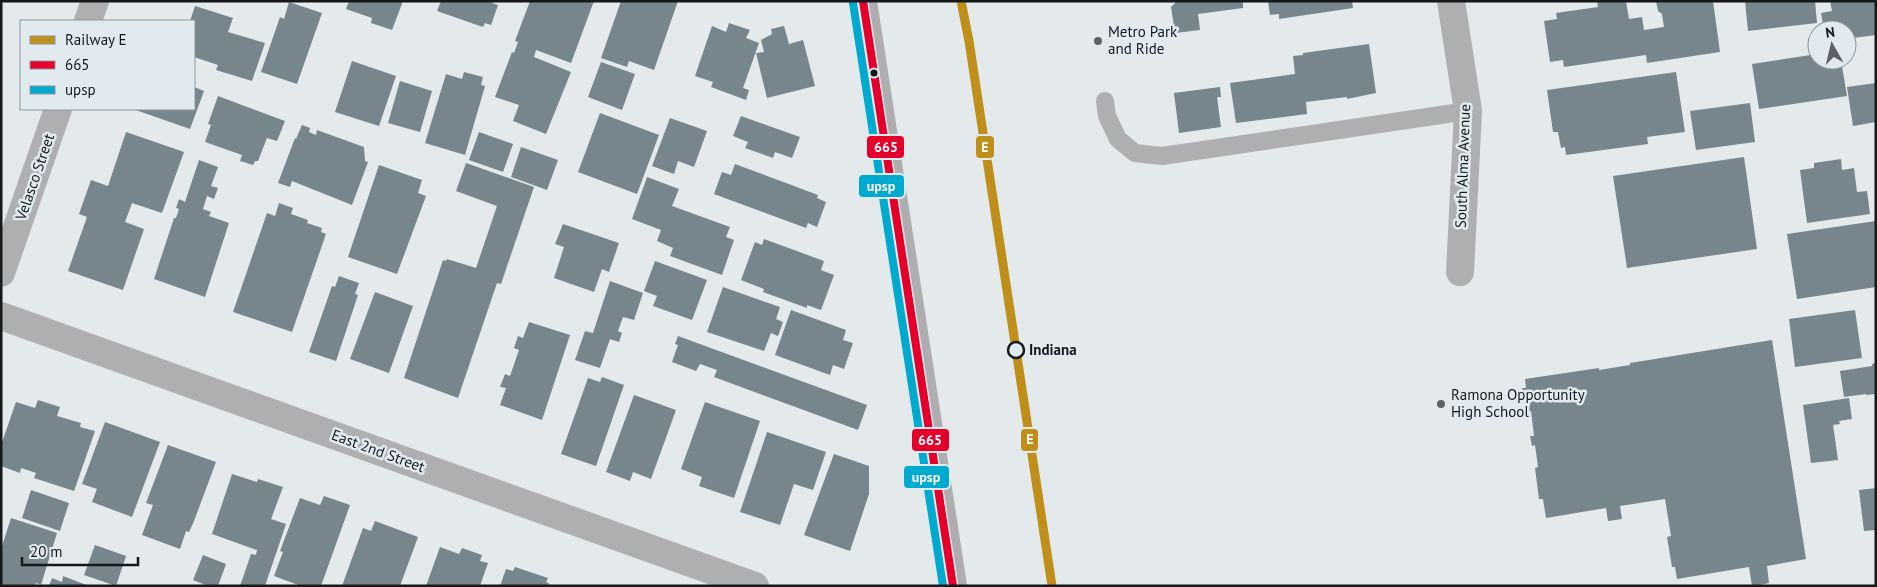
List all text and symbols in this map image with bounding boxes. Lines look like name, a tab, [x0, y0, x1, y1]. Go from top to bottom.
legend	[20, 20, 195, 110]
north arrow	[1807, 20, 1857, 70]
place label: Metro Park and Ride	[1108, 22, 1178, 58]
text: N	[1824, 23, 1836, 42]
text: Railway E	[65, 30, 127, 49]
marker: Metro Park and Ride	[1092, 35, 1104, 47]
text: 665	[65, 55, 90, 74]
unlabelled marker	[869, 68, 879, 78]
text: upsp	[65, 80, 96, 99]
street label: South Alma Avenue	[1451, 104, 1474, 228]
street label: Velasco Street	[11, 131, 58, 224]
line badge: 665	[866, 135, 905, 159]
line badge: E	[975, 135, 995, 159]
text: 665	[874, 138, 898, 156]
text: E	[981, 138, 989, 156]
line badge: upsp	[858, 174, 905, 198]
text: upsp	[867, 177, 896, 195]
place label: Indiana	[1029, 340, 1077, 359]
marker: Indiana	[1007, 341, 1025, 359]
place label: Ramona Opportunity High School	[1451, 385, 1585, 421]
marker: Ramona Opportunity High School	[1435, 398, 1447, 410]
street label: East 2nd Street	[329, 425, 427, 476]
line badge: 665	[911, 428, 950, 452]
line badge: E	[1020, 428, 1039, 452]
text: E	[1026, 430, 1034, 448]
text: 665	[918, 431, 942, 449]
line badge: upsp	[903, 465, 950, 489]
text: upsp	[912, 468, 941, 486]
scale bar	[22, 534, 139, 566]
text: 20 m	[30, 542, 63, 561]

